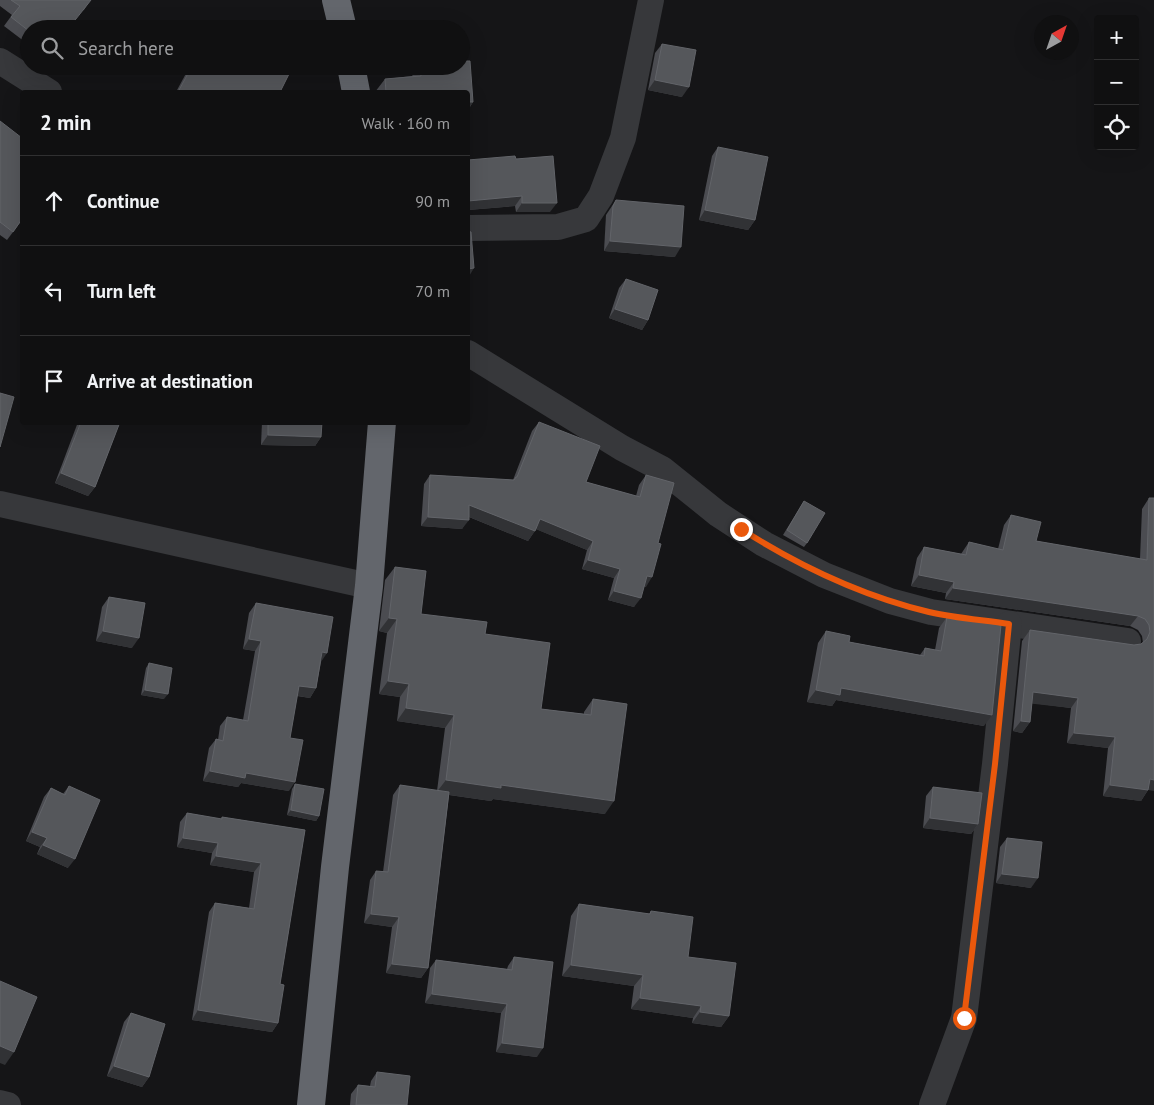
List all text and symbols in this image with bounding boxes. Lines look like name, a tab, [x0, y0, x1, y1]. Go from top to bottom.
north arrow	[1034, 15, 1079, 60]
map controls	[1094, 15, 1139, 150]
button: +	[1094, 15, 1139, 60]
search box	[20, 20, 470, 75]
icon: search	[38, 34, 66, 62]
text: Search here	[78, 36, 174, 60]
button: −	[1094, 60, 1139, 105]
button: locate	[1094, 105, 1139, 150]
text: 2 min	[40, 109, 91, 136]
text: Walk · 160 m	[361, 113, 450, 133]
icon: ahead	[40, 187, 68, 215]
text: Continue	[87, 189, 159, 213]
text: 90 m	[415, 191, 450, 211]
icon: left	[40, 277, 68, 305]
text: Turn left	[87, 279, 156, 303]
text: 70 m	[415, 281, 450, 301]
icon: arrive	[40, 367, 68, 395]
text: Arrive at destination	[87, 369, 253, 393]
route end	[730, 518, 753, 541]
route start	[953, 1007, 976, 1030]

